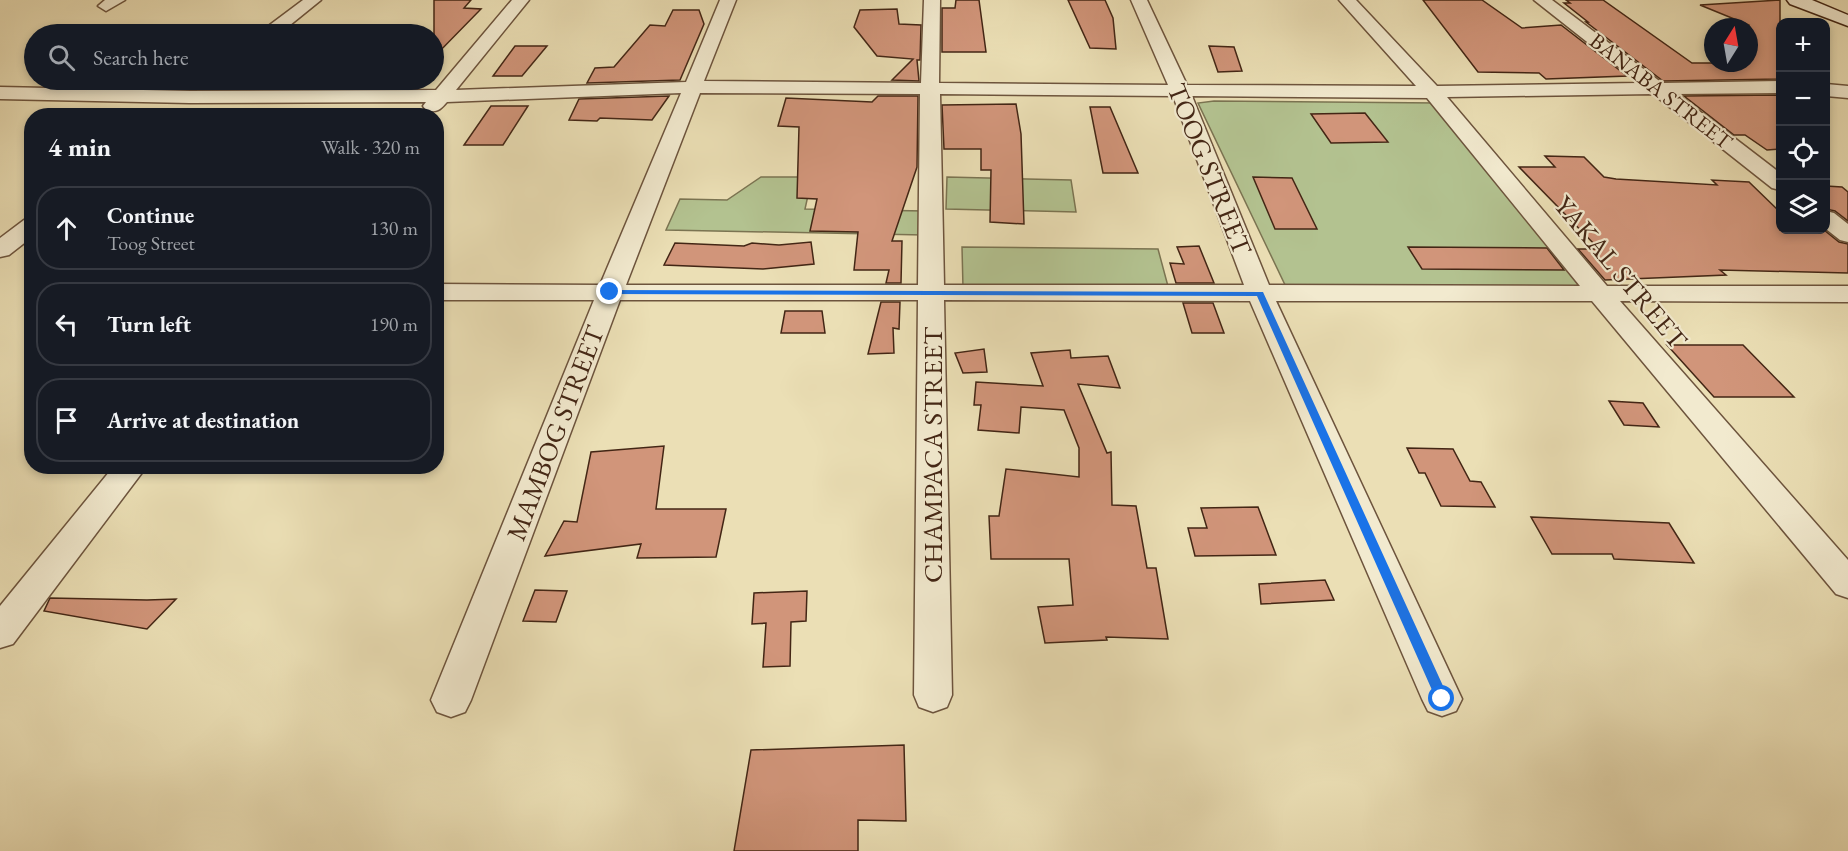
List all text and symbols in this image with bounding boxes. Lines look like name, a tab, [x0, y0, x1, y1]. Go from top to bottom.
north arrow	[1704, 18, 1758, 72]
map controls	[1776, 18, 1830, 234]
button: +	[1776, 18, 1830, 72]
search box	[24, 24, 444, 90]
street label: BANABA STREET	[1584, 26, 1739, 156]
icon: search	[45, 41, 78, 74]
text: Search here	[93, 43, 188, 72]
button: −	[1776, 72, 1830, 126]
street label: TOOG STREET	[1160, 78, 1261, 261]
button: locate	[1776, 126, 1830, 180]
text: 4 min	[48, 130, 111, 164]
text: Walk · 320 m	[321, 134, 420, 160]
button: layers	[1776, 180, 1830, 234]
street label: YAKAL STREET	[1547, 188, 1696, 357]
text: Continue	[107, 201, 194, 230]
icon: ahead	[50, 212, 83, 245]
text: 130 m	[370, 215, 418, 241]
text: Toog Street	[107, 230, 195, 256]
route end	[596, 278, 622, 304]
icon: left	[50, 308, 83, 341]
text: Turn left	[107, 310, 191, 339]
text: 190 m	[370, 311, 418, 337]
street label: MAMBOG STREET	[498, 320, 612, 545]
street label: CHAMPACA STREET	[915, 326, 950, 583]
icon: arrive	[50, 404, 83, 437]
text: Arrive at destination	[107, 406, 299, 435]
route start	[1428, 685, 1454, 711]

